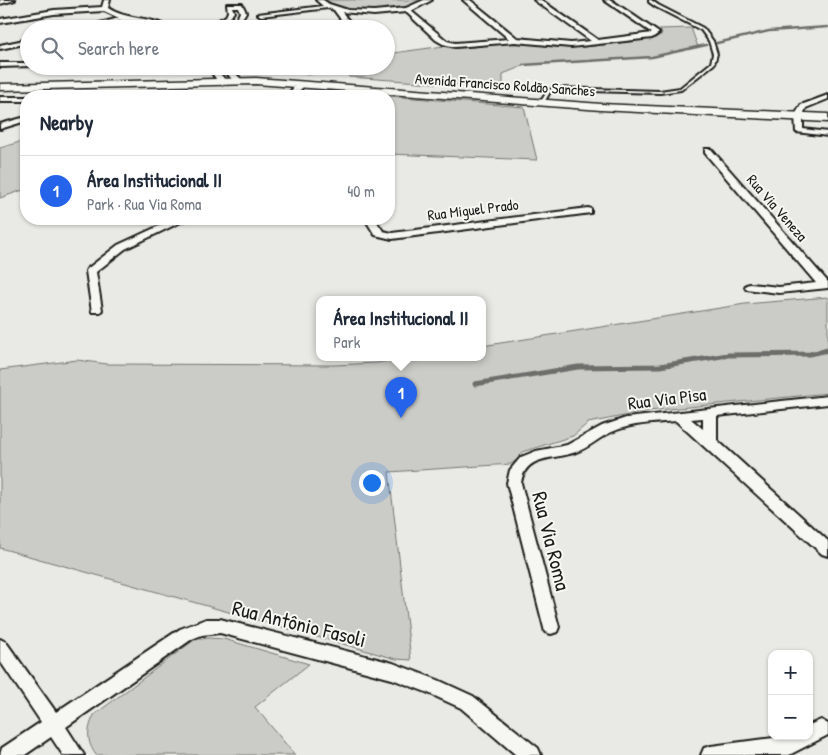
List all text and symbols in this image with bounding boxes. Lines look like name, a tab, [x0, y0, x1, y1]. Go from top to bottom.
search box	[20, 20, 395, 75]
icon: search	[38, 34, 66, 62]
text: Search here	[78, 35, 159, 61]
street label: Avenida Francisco Roldão Sanches	[414, 68, 596, 101]
text: Nearby	[40, 108, 93, 137]
text: Área Institucional II	[87, 167, 222, 193]
street label: Rua Via Veneza	[742, 170, 813, 246]
text: 1	[53, 180, 59, 202]
text: 40 m	[347, 180, 375, 202]
text: Park · Rua Via Roma	[87, 193, 201, 215]
street label: Rua Miguel Prado	[426, 194, 520, 225]
popup	[316, 296, 486, 361]
text: Área Institucional II	[334, 305, 468, 331]
text: Park	[334, 331, 360, 353]
pin: 1	[385, 377, 417, 418]
street label: Rua Via Pisa	[626, 381, 707, 416]
your location	[359, 470, 385, 496]
street label: Rua Via Roma	[525, 488, 578, 593]
street label: Rua Antônio Fasoli	[229, 593, 369, 654]
map controls	[768, 650, 813, 740]
button: +	[768, 650, 813, 695]
button: −	[768, 695, 813, 740]

